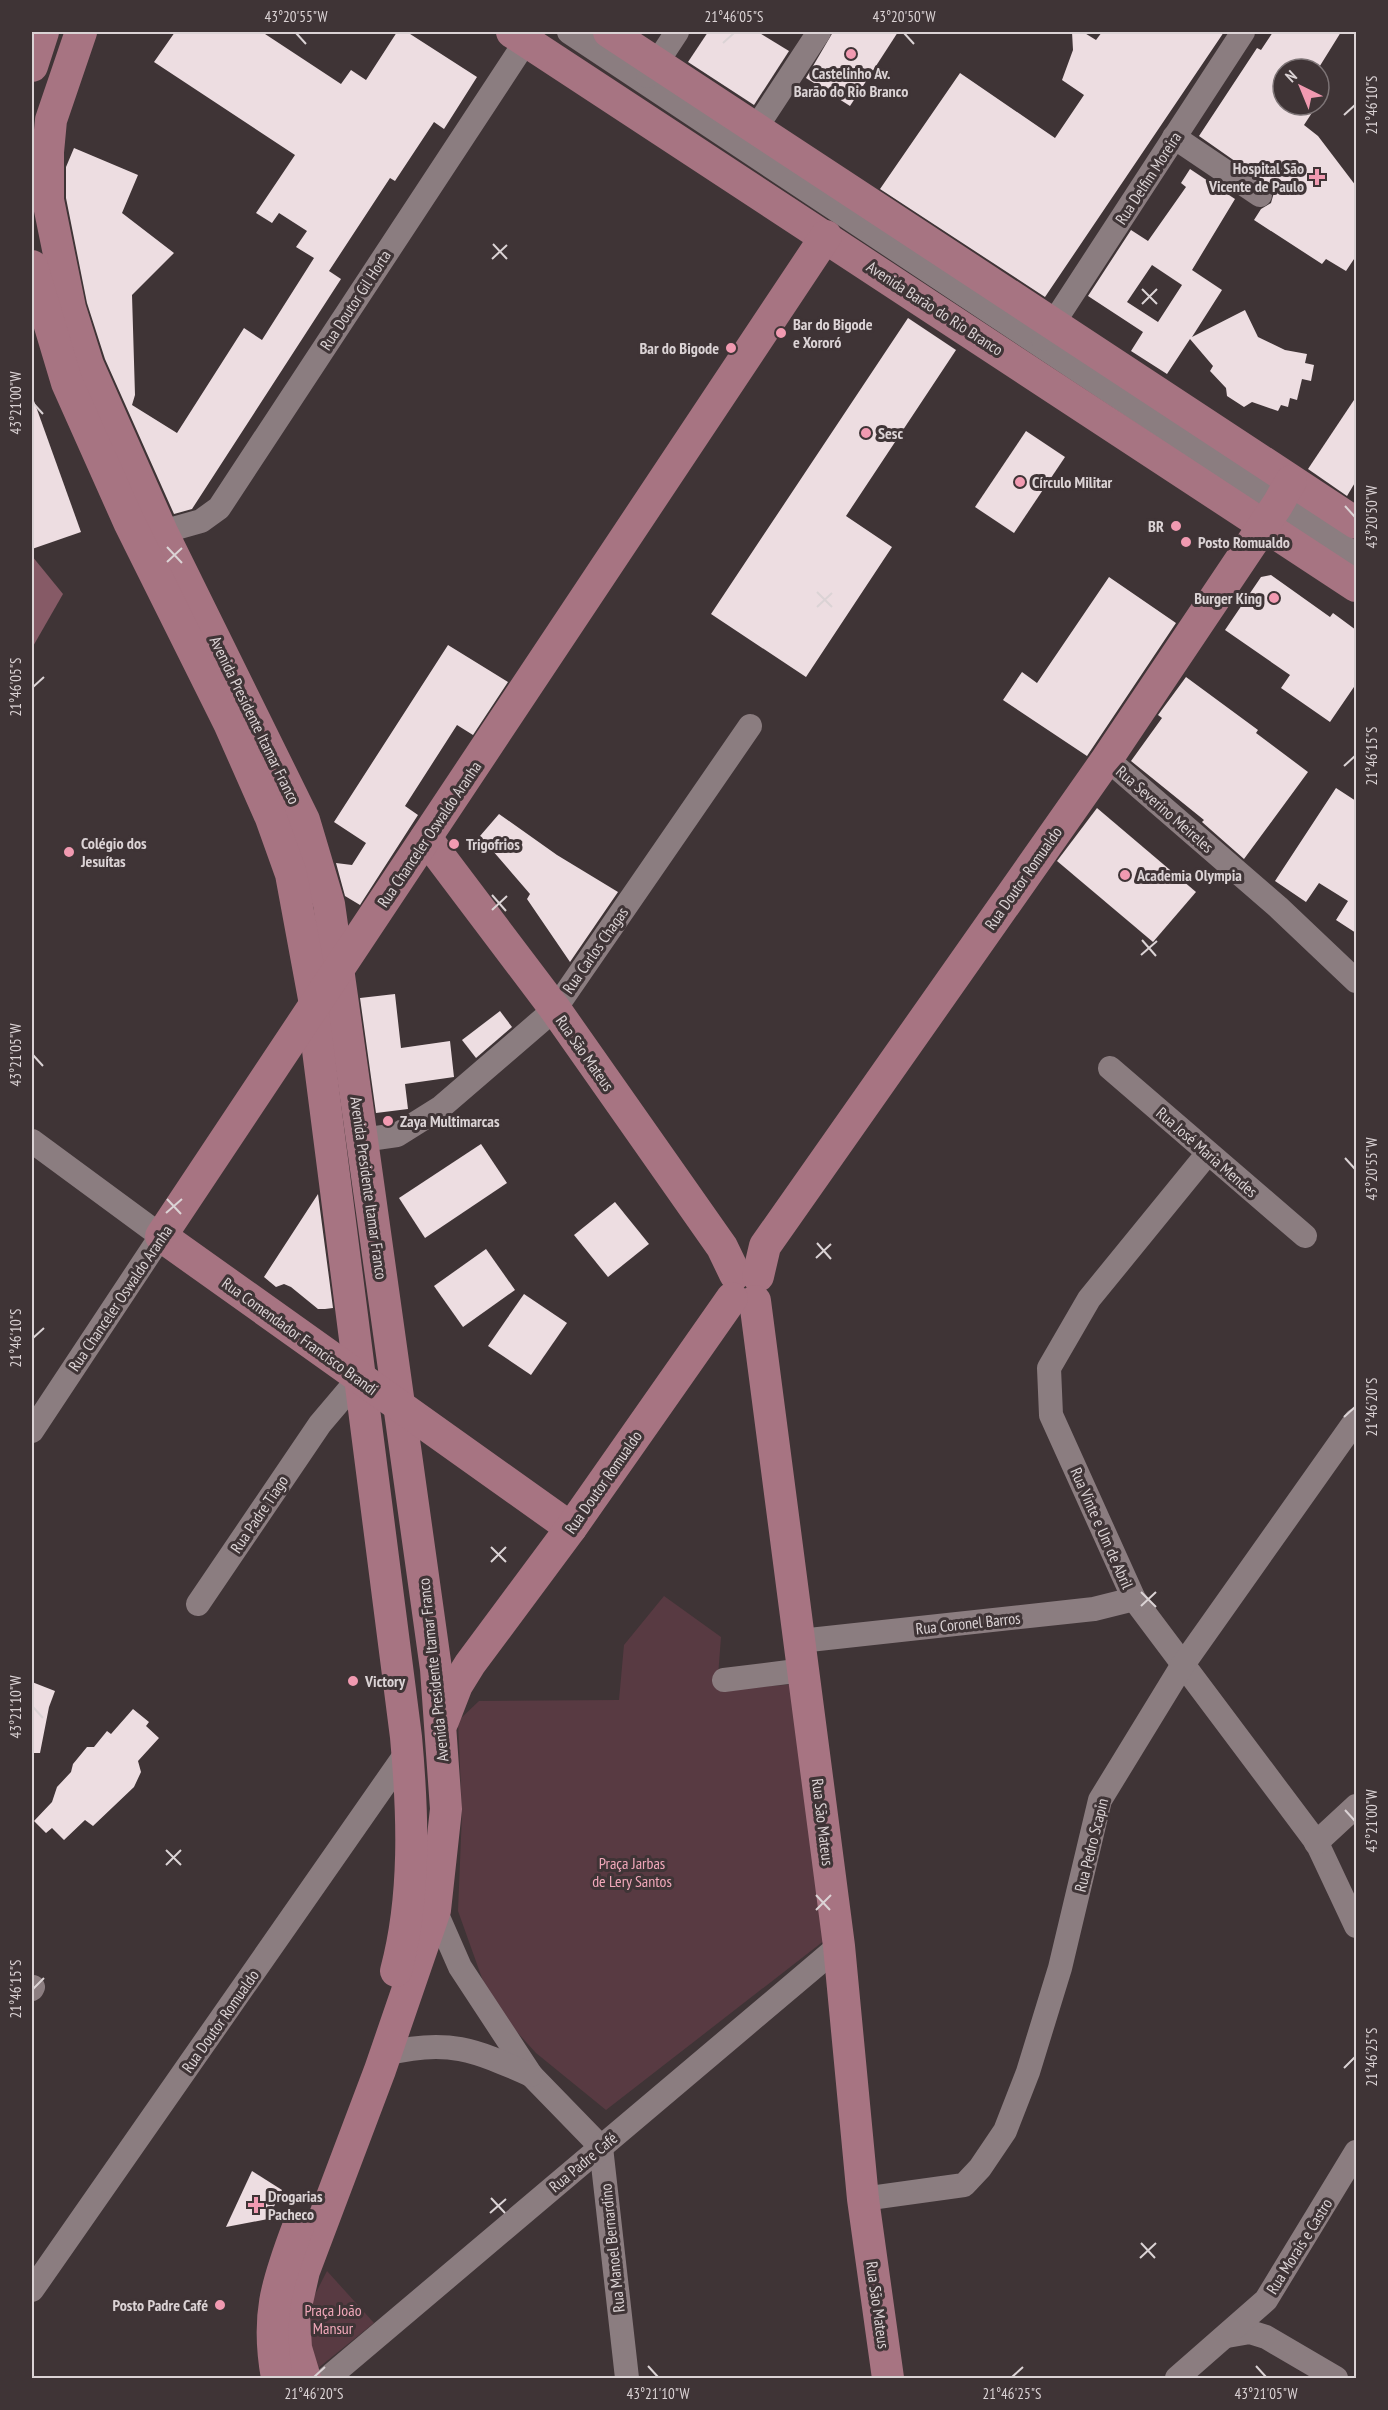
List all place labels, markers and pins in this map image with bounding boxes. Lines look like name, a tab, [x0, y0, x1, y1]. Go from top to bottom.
marker: Castelinho Av. Barão do Rio Branco	[844, 47, 858, 61]
place label: Castelinho Av. Barão do Rio Branco	[794, 63, 908, 101]
place label: Hospital São Vicente de Paulo	[1208, 158, 1304, 196]
marker: Hospital São Vicente de Paulo	[1308, 168, 1326, 186]
place label: Bar do Bigode e Xororó	[793, 314, 873, 352]
marker: Bar do Bigode e Xororó	[774, 326, 788, 340]
place label: Bar do Bigode	[639, 338, 719, 358]
marker: Bar do Bigode	[724, 341, 738, 355]
place label: Sesc	[878, 423, 903, 443]
marker: Sesc	[859, 426, 873, 440]
place label: Círculo Militar	[1032, 472, 1113, 492]
marker: Círculo Militar	[1013, 475, 1027, 489]
place label: BR	[1148, 516, 1164, 536]
marker: BR	[1169, 519, 1183, 533]
place label: Posto Romualdo	[1198, 532, 1290, 552]
marker: Posto Romualdo	[1179, 535, 1193, 549]
place label: Burger King	[1194, 588, 1262, 608]
marker: Burger King	[1267, 591, 1281, 605]
place label: Colégio dos Jesuítas	[80, 833, 147, 871]
place label: Trigofrios	[466, 834, 520, 854]
marker: Trigofrios	[447, 837, 461, 851]
marker: Colégio dos Jesuítas	[62, 845, 76, 859]
place label: Academia Olympia	[1136, 865, 1242, 885]
marker: Academia Olympia	[1118, 868, 1132, 882]
place label: Zaya Multimarcas	[400, 1111, 500, 1131]
marker: Zaya Multimarcas	[381, 1114, 395, 1128]
place label: Victory	[364, 1671, 406, 1691]
marker: Victory	[346, 1674, 360, 1688]
place label: Drogarias Pacheco	[268, 2186, 323, 2224]
marker: Drogarias Pacheco	[249, 2198, 263, 2212]
place label: Posto Padre Café	[113, 2295, 208, 2315]
marker: Posto Padre Café	[213, 2298, 227, 2312]

